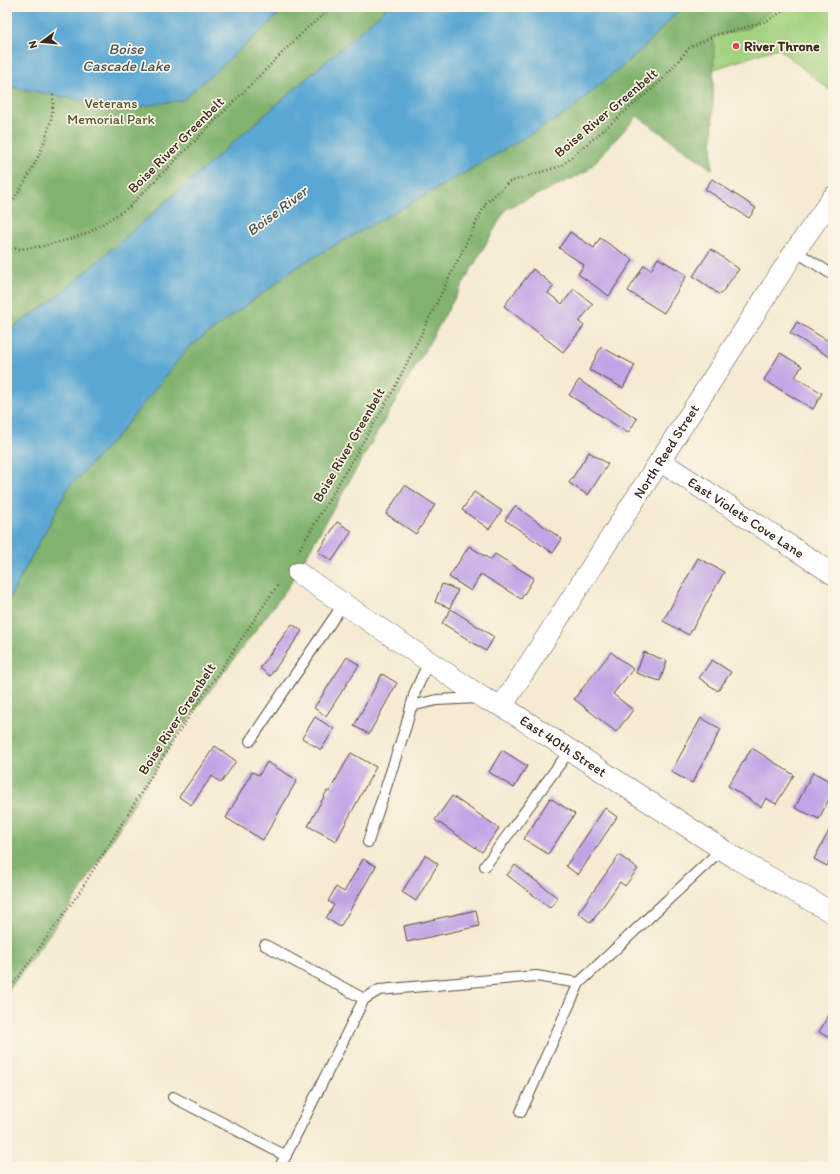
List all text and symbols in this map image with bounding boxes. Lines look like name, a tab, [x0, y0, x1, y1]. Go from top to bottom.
north arrow	[22, 22, 62, 62]
place label: River Throne	[744, 38, 820, 55]
text: N	[26, 39, 40, 50]
water label: Boise Cascade Lake	[82, 40, 171, 75]
marker: River Throne	[731, 41, 741, 51]
street label: Boise River Greenbelt	[551, 65, 661, 161]
street label: Boise River Greenbelt	[124, 93, 228, 197]
park label: Veterans Memorial Park	[67, 95, 155, 128]
water label: Boise River	[243, 181, 313, 240]
street label: Boise River Greenbelt	[309, 385, 389, 505]
street label: North Reed Street	[630, 401, 703, 501]
street label: East Violets Cove Lane	[685, 473, 808, 562]
street label: Boise River Greenbelt	[135, 660, 219, 778]
street label: East 40th Street	[517, 711, 610, 780]

